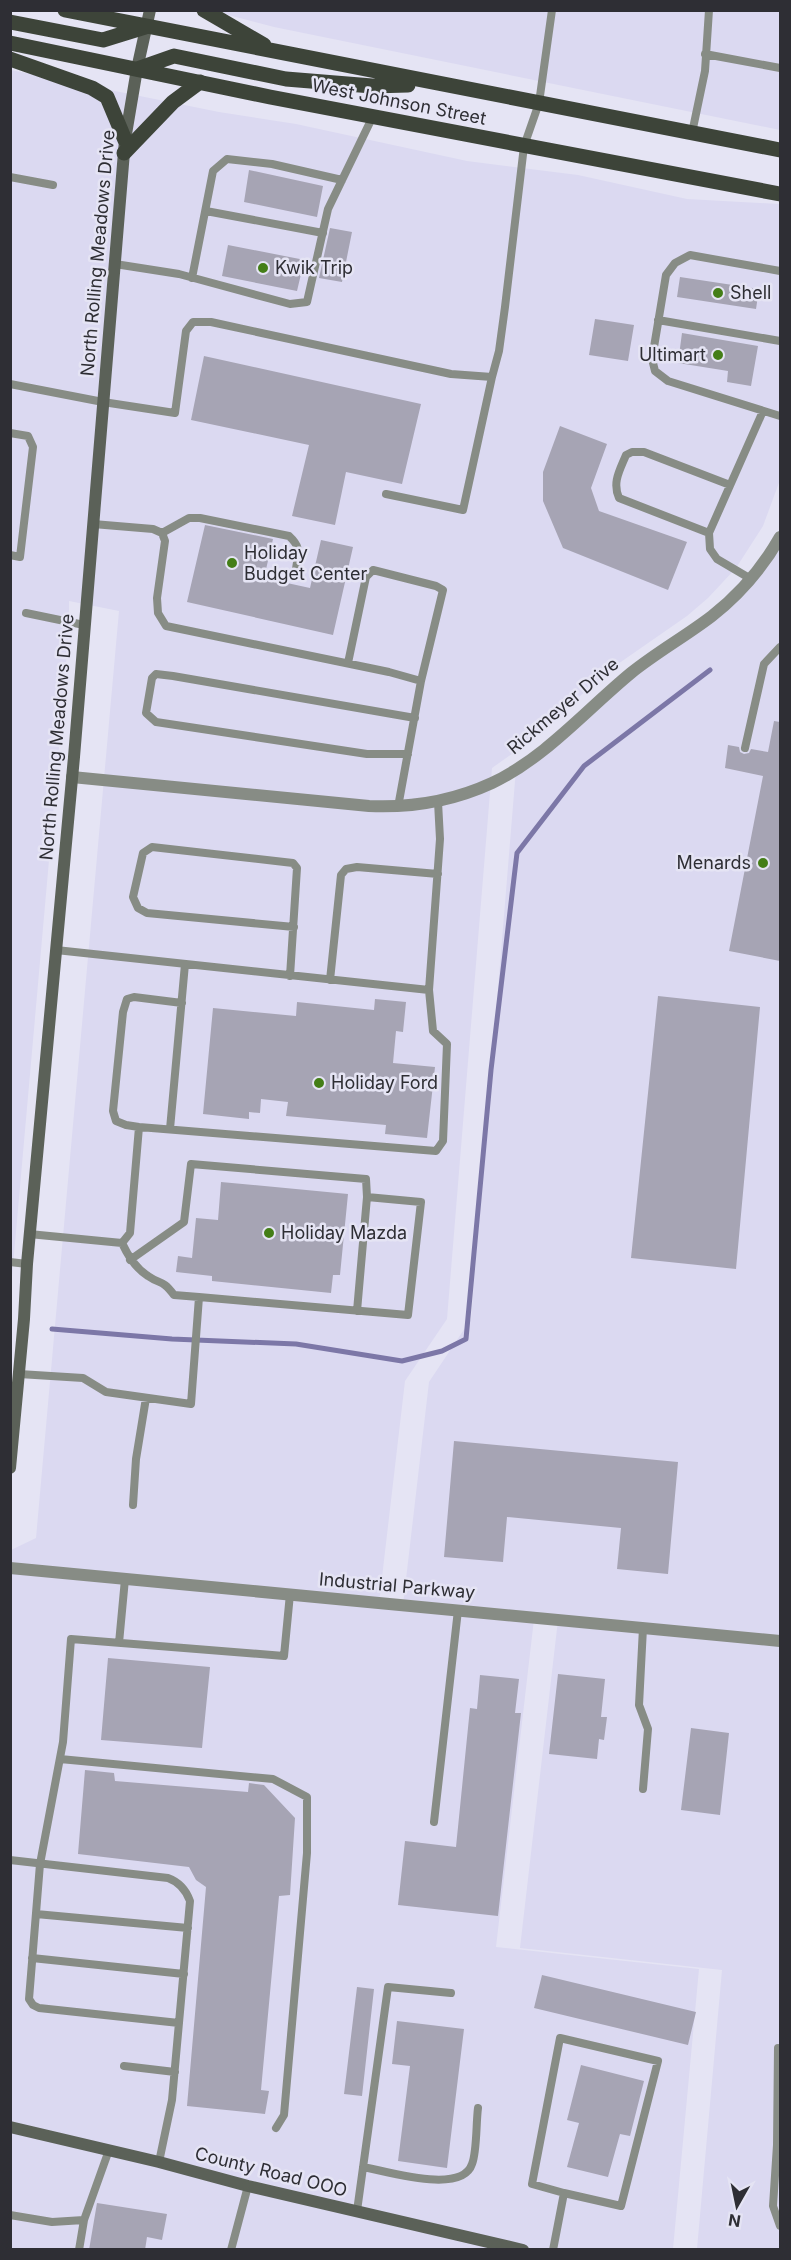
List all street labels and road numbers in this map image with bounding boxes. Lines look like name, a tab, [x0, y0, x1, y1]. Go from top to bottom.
street label: West Johnson Street	[310, 74, 488, 129]
street label: North Rolling Meadows Drive	[76, 129, 119, 377]
street label: North Rolling Meadows Drive	[35, 613, 78, 861]
street label: Rickmeyer Drive	[503, 653, 623, 758]
street label: Industrial Parkway	[318, 1568, 476, 1603]
street label: County Road OOO	[193, 2142, 350, 2201]

